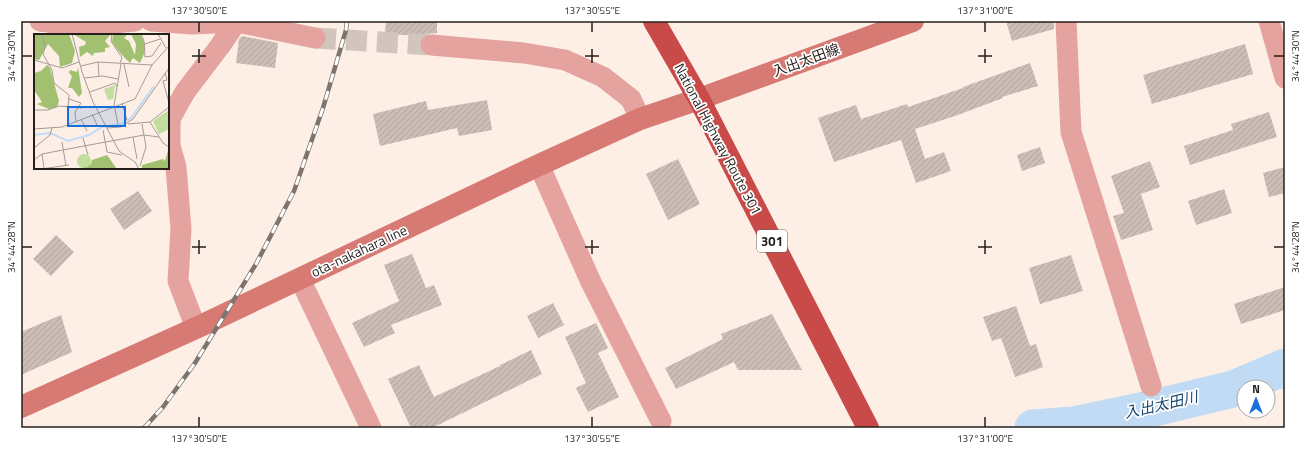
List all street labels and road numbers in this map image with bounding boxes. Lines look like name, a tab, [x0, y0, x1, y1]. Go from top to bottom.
street label: 入出太田線	[769, 38, 842, 81]
street label: National Highway Route 301	[669, 59, 767, 218]
street label: ota-nakahara line	[307, 219, 410, 282]
road number: 301	[757, 230, 787, 252]

